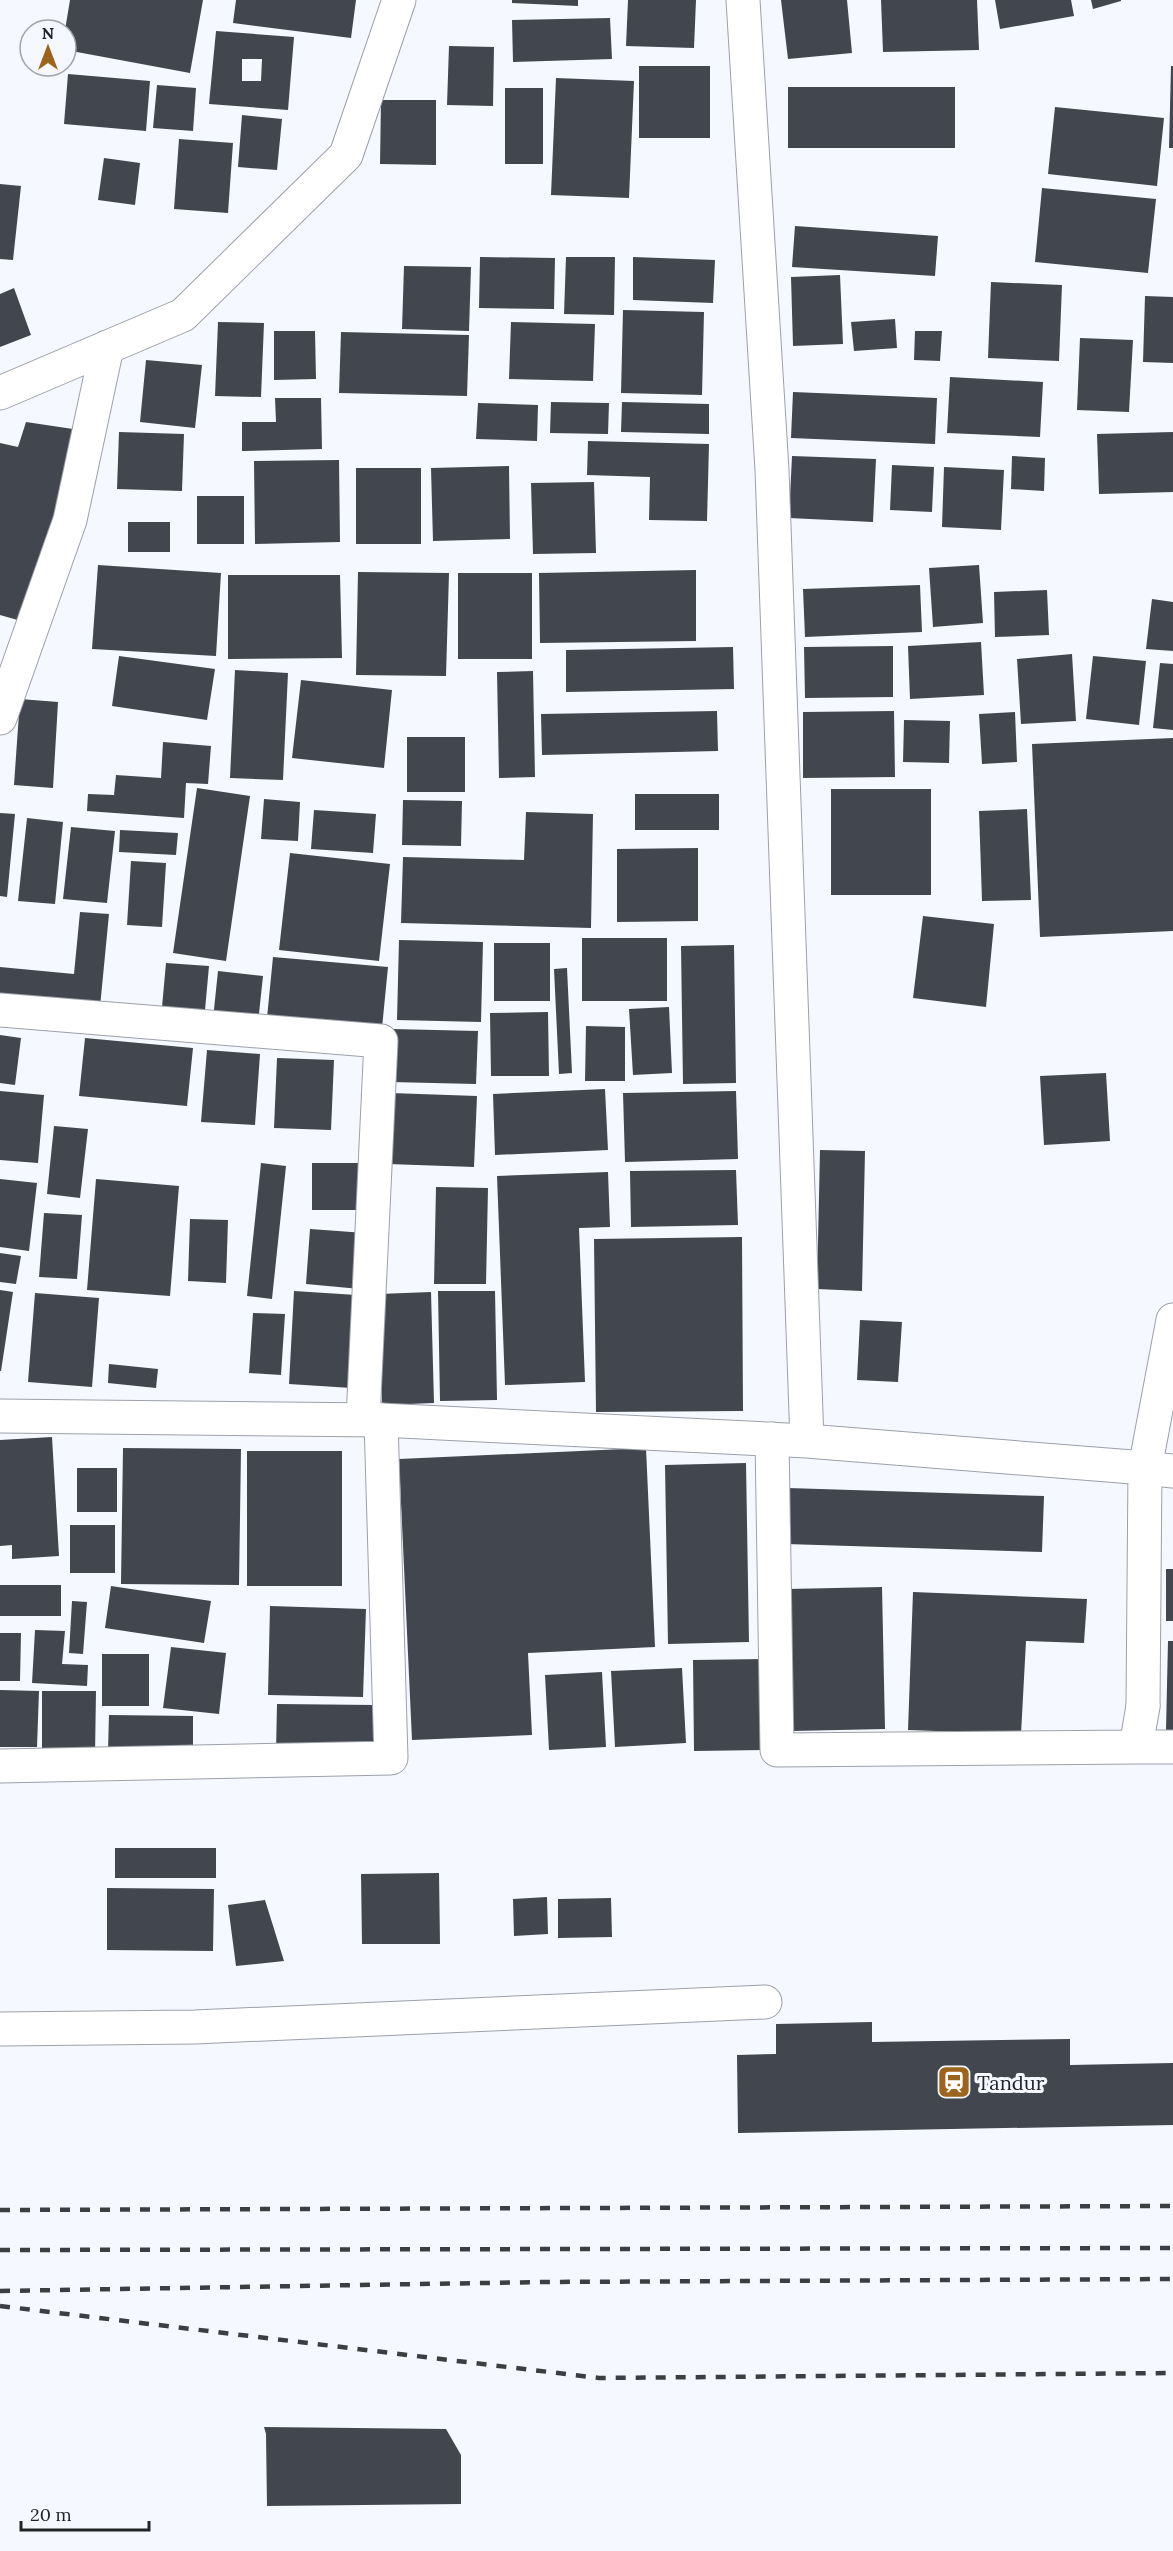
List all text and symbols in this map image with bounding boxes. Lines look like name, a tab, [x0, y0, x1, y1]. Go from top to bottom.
north arrow	[18, 18, 78, 78]
text: N	[42, 23, 54, 43]
station icon: Tandur	[936, 2064, 972, 2100]
place label: Tandur	[977, 2070, 1045, 2095]
scale bar	[21, 2494, 148, 2532]
text: 20 m	[30, 2503, 72, 2526]

